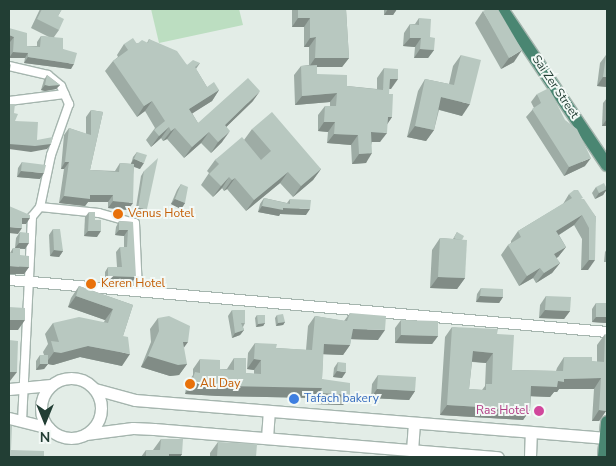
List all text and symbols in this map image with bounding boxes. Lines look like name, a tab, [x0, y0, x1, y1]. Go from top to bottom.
street label: Sai Zer Street	[529, 53, 581, 121]
place label: Venus Hotel	[128, 207, 194, 221]
marker: Venus Hotel	[112, 208, 124, 220]
place label: Keren Hotel	[101, 277, 165, 291]
marker: Keren Hotel	[85, 278, 97, 290]
place label: All Day	[200, 377, 240, 391]
marker: All Day	[184, 378, 196, 390]
place label: Tafach bakery	[304, 392, 379, 406]
marker: Tafach bakery	[288, 393, 300, 405]
north arrow	[20, 396, 70, 446]
place label: Ras Hotel	[476, 404, 529, 418]
marker: Ras Hotel	[533, 405, 545, 417]
text: N	[40, 427, 50, 446]

